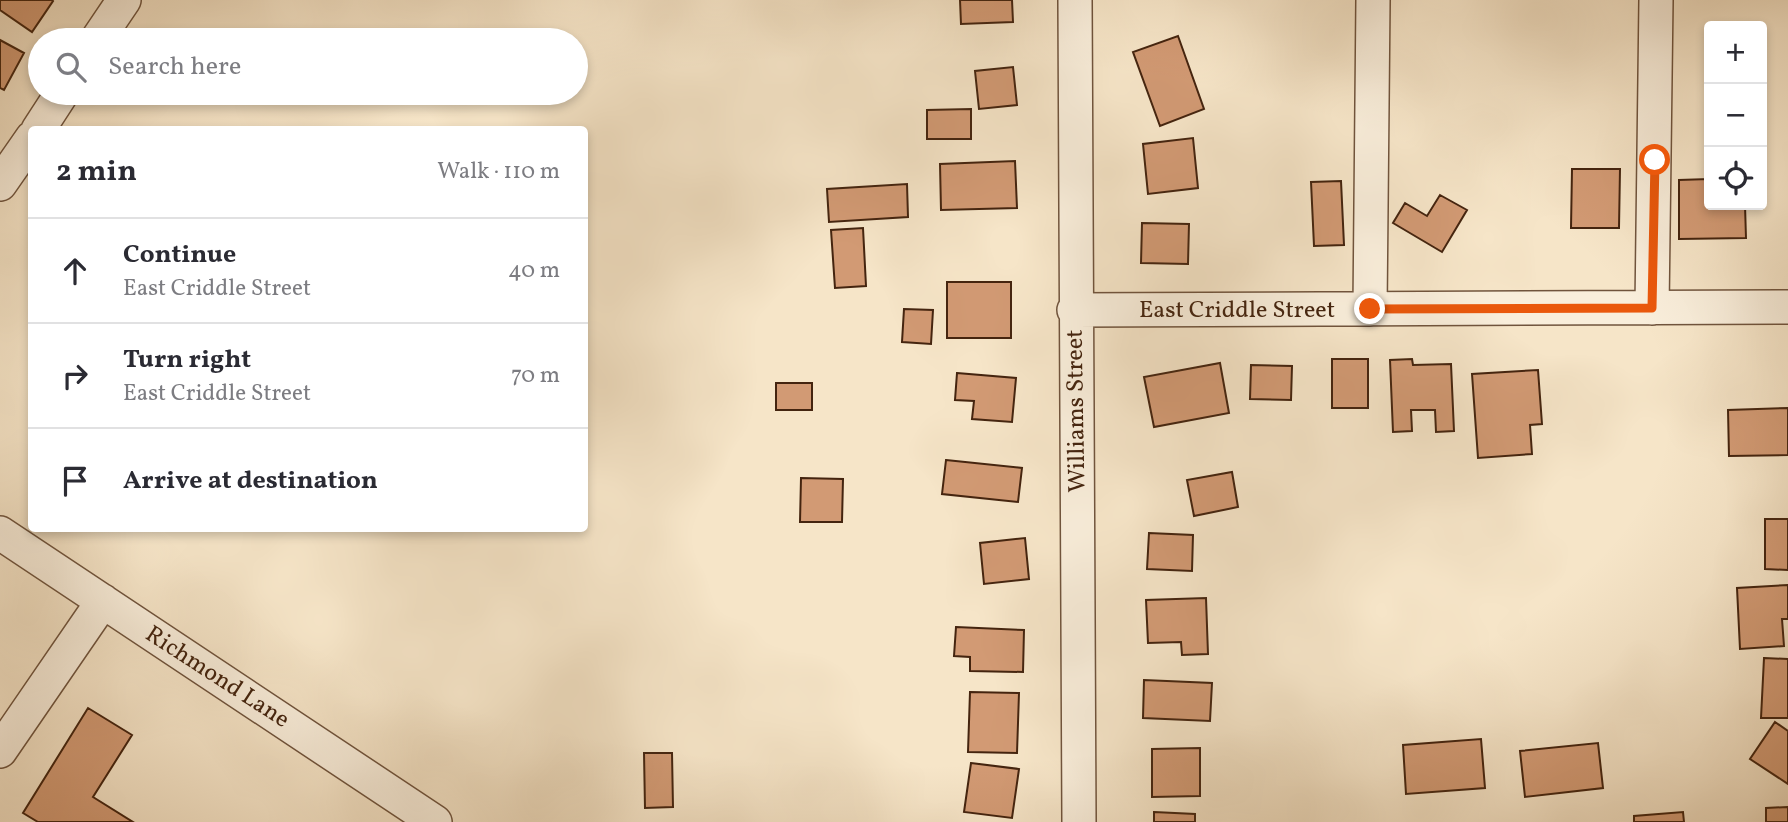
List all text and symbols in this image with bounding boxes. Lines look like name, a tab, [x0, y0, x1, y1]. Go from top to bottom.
map controls	[1704, 21, 1767, 210]
button: +	[1704, 21, 1767, 84]
search box	[28, 28, 588, 105]
icon: search	[52, 48, 90, 86]
text: Search here	[108, 49, 241, 85]
button: −	[1704, 84, 1767, 147]
route start	[1639, 144, 1670, 175]
button: locate	[1704, 147, 1767, 210]
text: 2 min	[56, 151, 137, 193]
text: Walk · 110 m	[437, 156, 560, 188]
text: Continue	[123, 237, 236, 273]
icon: ahead	[56, 252, 94, 290]
text: 40 m	[508, 255, 560, 287]
text: East Criddle Street	[123, 273, 311, 305]
route end	[1354, 293, 1385, 324]
street label: East Criddle Street	[1139, 294, 1335, 328]
street label: Williams Street	[1059, 329, 1095, 493]
text: Turn right	[123, 342, 251, 378]
icon: right	[56, 357, 94, 395]
text: 70 m	[511, 360, 560, 392]
text: East Criddle Street	[123, 378, 311, 410]
icon: arrive	[56, 462, 94, 500]
text: Arrive at destination	[123, 463, 378, 499]
street label: Richmond Lane	[138, 618, 296, 737]

